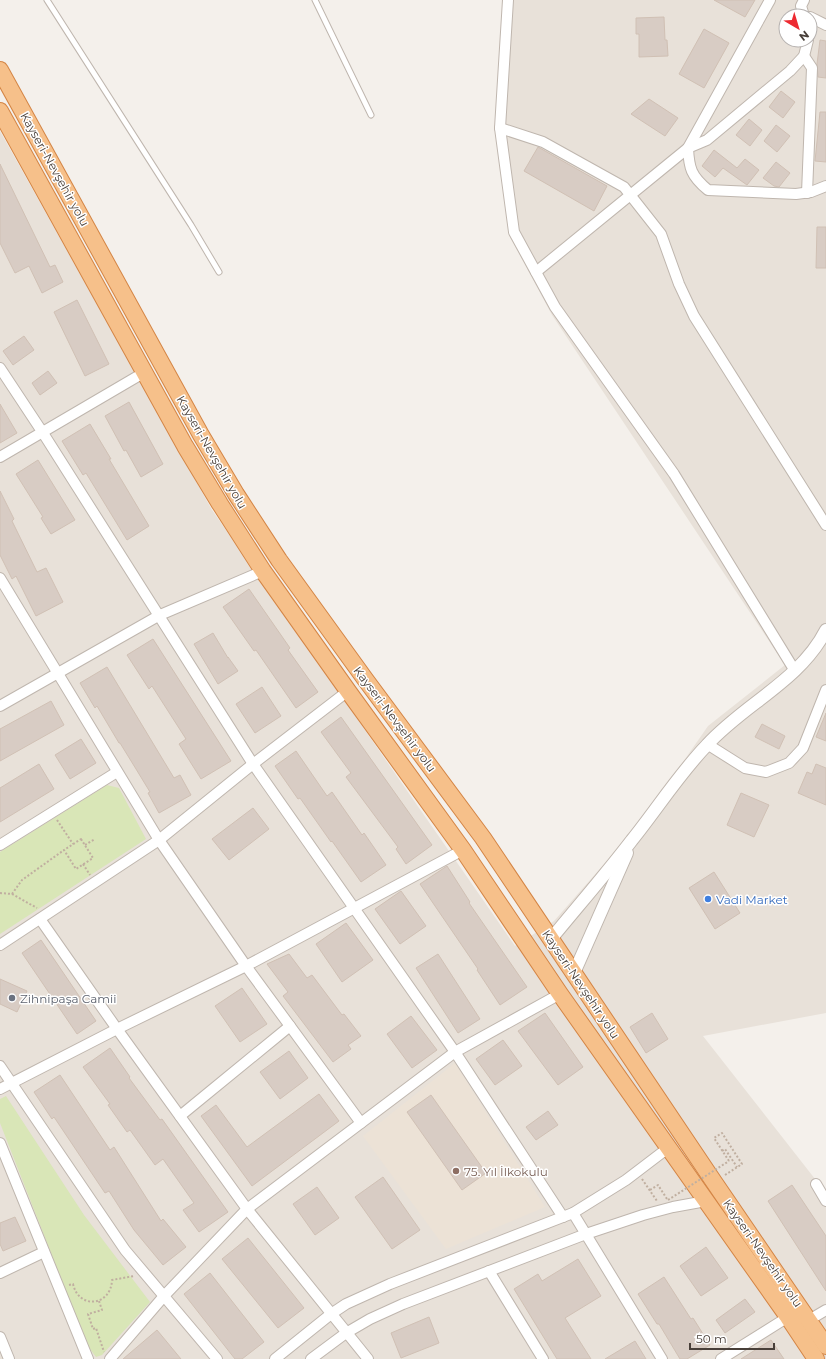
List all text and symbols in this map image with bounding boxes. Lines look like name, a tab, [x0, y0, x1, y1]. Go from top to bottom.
north arrow	[778, 8, 818, 48]
text: N	[796, 28, 812, 44]
street label: Kayseri-Nevşehir yolu	[17, 109, 93, 229]
street label: Kayseri-Nevşehir yolu	[173, 393, 251, 511]
street label: Kayseri-Nevşehir yolu	[350, 663, 440, 775]
place label: Vadi Market	[716, 892, 788, 907]
marker: Vadi Market	[703, 894, 713, 904]
street label: Kayseri-Nevşehir yolu	[539, 927, 623, 1041]
place label: Zihnipaşa Camii	[20, 991, 116, 1006]
marker: Zihnipaşa Camii	[7, 993, 17, 1003]
place label: 75. Yıl İlkokulu	[464, 1164, 548, 1179]
marker: 75. Yıl İlkokulu	[451, 1166, 461, 1176]
street label: Kayseri-Nevşehir yolu	[720, 1196, 806, 1310]
scale bar	[690, 1325, 774, 1351]
text: 50 m	[696, 1331, 727, 1346]

